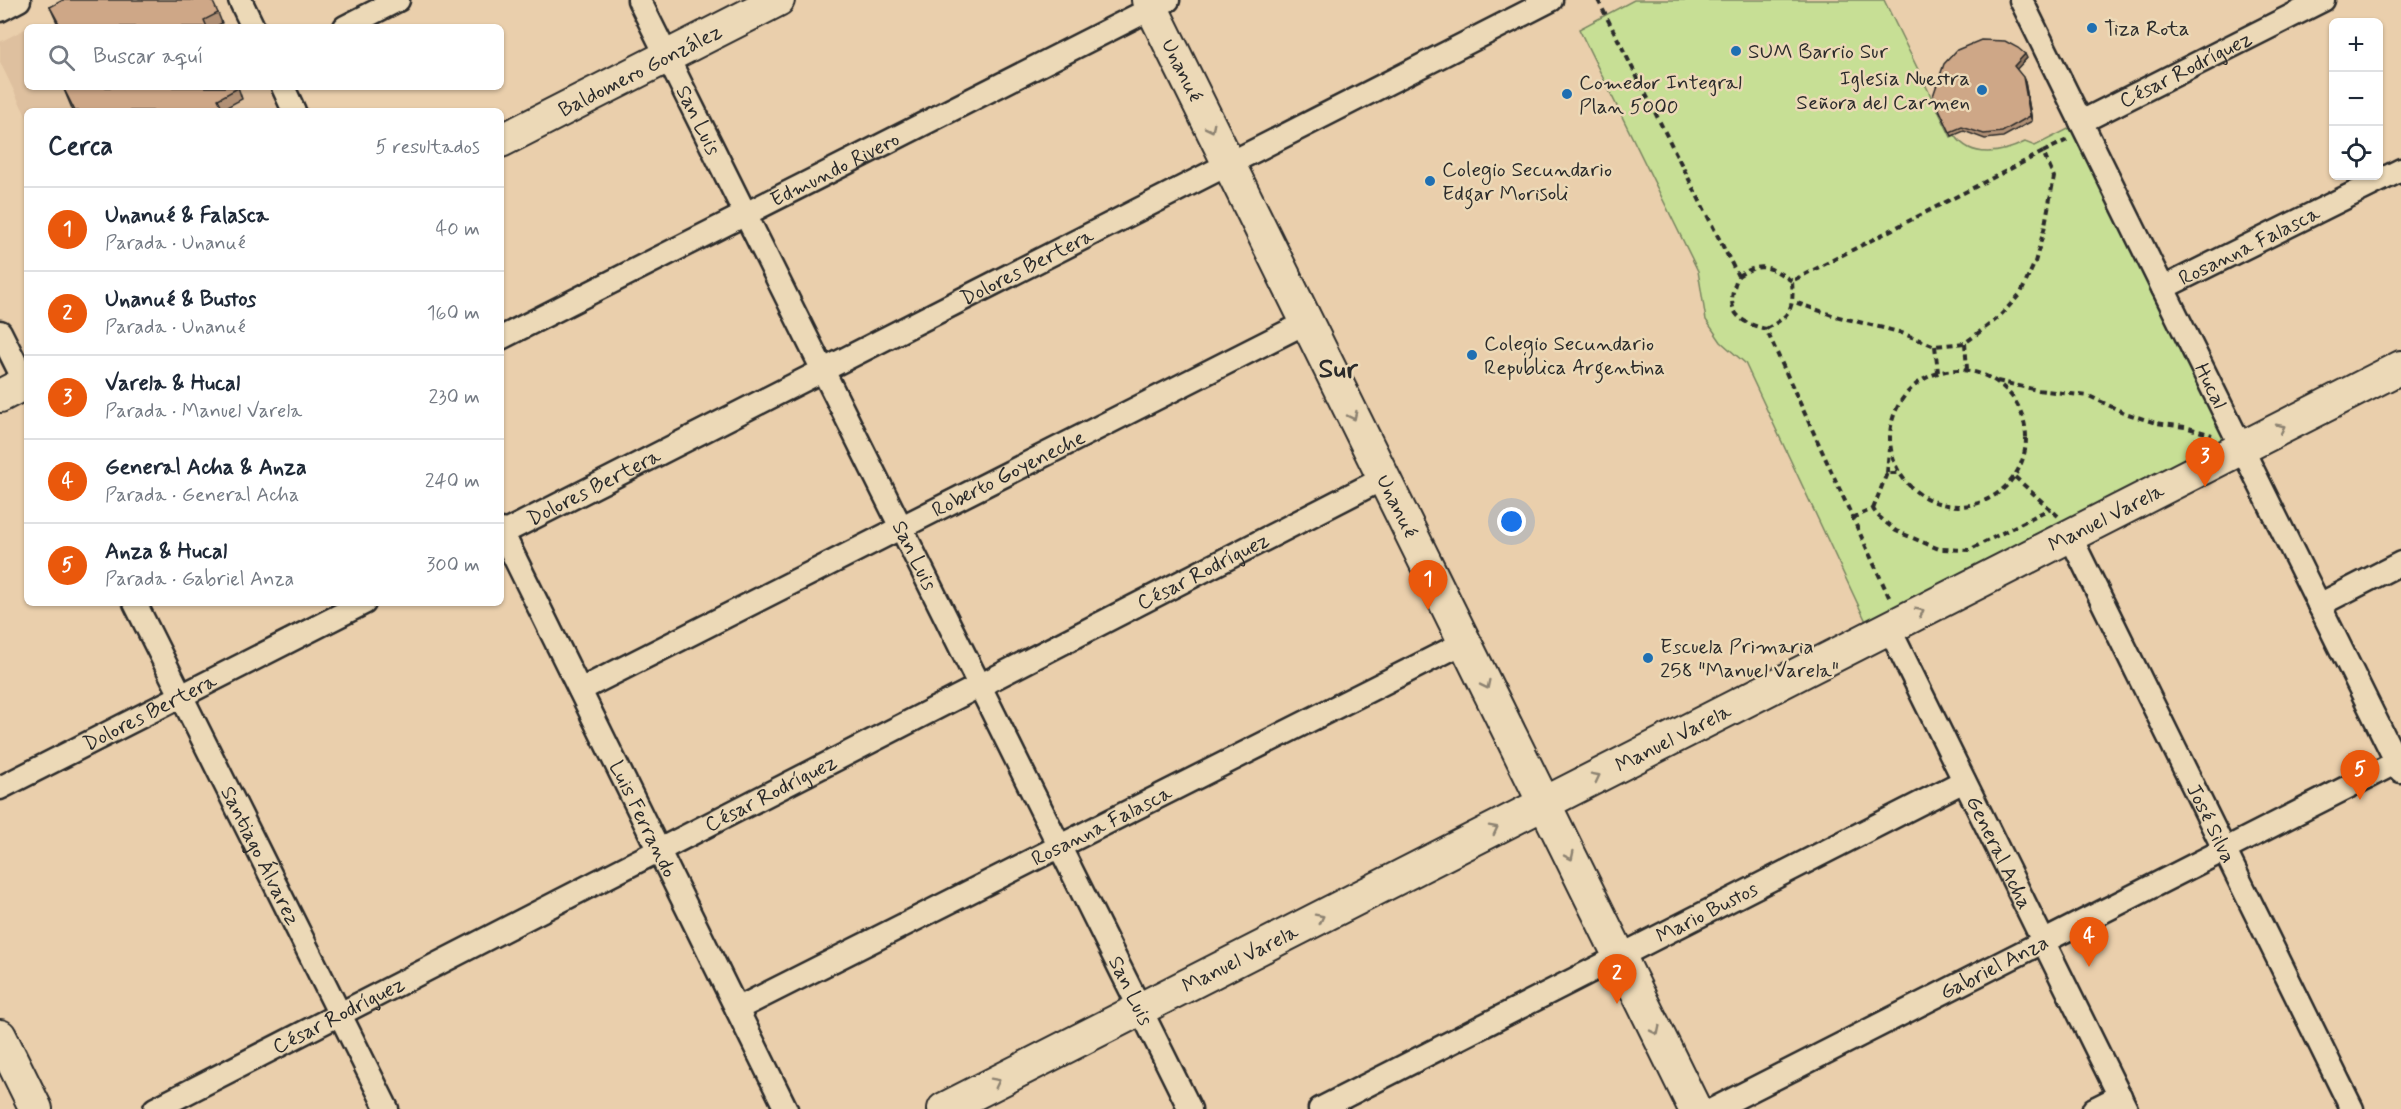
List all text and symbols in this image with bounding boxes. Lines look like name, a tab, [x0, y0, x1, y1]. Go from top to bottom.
place label: Tiza Rota	[2104, 15, 2190, 43]
street label: Baldomero González	[554, 18, 727, 124]
map controls	[2329, 18, 2383, 180]
button: +	[2329, 18, 2383, 72]
marker: Tiza Rota	[2085, 21, 2099, 35]
search box	[24, 24, 504, 90]
street label: César Rodríguez	[2115, 25, 2257, 115]
street label: Unanué	[1154, 34, 1209, 107]
place label: SUM Barrio Sur	[1748, 38, 1888, 66]
icon: search	[45, 41, 78, 74]
text: Buscar aquí	[93, 43, 204, 71]
marker: SUM Barrio Sur	[1729, 44, 1743, 58]
place label: Iglesia Nuestra Señora del Carmen	[1796, 65, 1970, 117]
place label: Comedor Integral Plan 5000	[1579, 69, 1742, 121]
button: −	[2329, 72, 2383, 126]
street label: San Luis	[669, 81, 727, 160]
marker: Iglesia Nuestra Señora del Carmen	[1975, 83, 1989, 97]
marker: Comedor Integral Plan 5000	[1560, 87, 1574, 101]
one-way arrow	[1204, 121, 1216, 132]
street label: Edmundo Rivero	[766, 125, 904, 214]
button: locate	[2329, 126, 2383, 180]
text: Cerca	[48, 130, 113, 164]
text: 5 resultados	[375, 134, 480, 161]
place label: Colegio Secundario Edgar Morisoli	[1442, 156, 1612, 210]
marker: Colegio Secundario Edgar Morisoli	[1423, 174, 1437, 188]
street label: Rosanna Falasca	[2174, 199, 2325, 293]
text: Unanué & Falasca	[105, 202, 269, 230]
text: 1	[63, 216, 72, 243]
text: 40 m	[436, 216, 480, 243]
street label: Dolores Bertera	[956, 222, 1099, 313]
text: Parada · Unanué	[105, 230, 246, 257]
text: Unanué & Bustos	[105, 286, 256, 314]
text: 2	[63, 300, 72, 327]
text: 160 m	[427, 300, 480, 327]
text: Parada · Unanué	[105, 314, 246, 341]
place label: Colegio Secundario Republica Argentina	[1484, 330, 1665, 384]
marker: Colegio Secundario Republica Argentina	[1465, 348, 1479, 362]
district label: Sur	[1318, 352, 1358, 387]
street label: Hucal	[2187, 359, 2233, 414]
text: Varela & Hucal	[105, 370, 240, 398]
text: 3	[63, 384, 72, 411]
text: 230 m	[428, 384, 480, 411]
text: Parada · Manuel Varela	[105, 398, 302, 425]
one-way arrow	[1346, 409, 1358, 420]
street label: Roberto Goyeneche	[927, 424, 1090, 525]
one-way arrow	[2274, 424, 2285, 435]
pin: 3	[2186, 438, 2224, 487]
street label: Dolores Bertera	[523, 442, 666, 533]
text: General Acha & Anza	[105, 454, 307, 482]
text: 4	[62, 468, 73, 495]
text: 240 m	[425, 468, 480, 495]
street label: Unanué	[1369, 470, 1424, 543]
street label: Manuel Varela	[2044, 477, 2170, 559]
text: Parada · General Acha	[105, 482, 299, 509]
your location	[1497, 507, 1526, 536]
street label: San Luis	[885, 516, 943, 595]
street label: César Rodríguez	[1132, 526, 1274, 617]
text: Anza & Hucal	[105, 538, 227, 566]
text: 5	[62, 552, 74, 579]
text: 300 m	[426, 552, 480, 579]
pin: 1	[1408, 560, 1448, 610]
text: Parada · Gabriel Anza	[105, 566, 294, 593]
one-way arrow	[1913, 608, 1924, 619]
place label: Escuela Primaria 258 "Manuel Varela"	[1660, 633, 1839, 685]
marker: Escuela Primaria 258 "Manuel Varela"	[1641, 651, 1655, 665]
street label: Dolores Bertera	[79, 667, 222, 758]
one-way arrow	[1479, 678, 1490, 689]
street label: Manuel Varela	[1611, 697, 1736, 780]
street label: César Rodríguez	[700, 748, 842, 839]
pin: 5	[2340, 750, 2380, 800]
street label: Luis Ferrando	[602, 756, 683, 882]
one-way arrow	[1590, 773, 1601, 784]
street label: Rosanna Falasca	[1027, 779, 1177, 873]
street label: José Silva	[2179, 779, 2242, 868]
street label: Santiago Álvarez	[213, 781, 306, 930]
street label: General Acha	[1959, 791, 2038, 914]
one-way arrow	[1487, 825, 1498, 836]
one-way arrow	[1563, 850, 1574, 860]
street label: Mario Bustos	[1652, 875, 1763, 950]
one-way arrow	[1314, 913, 1325, 925]
street label: Manuel Varela	[1178, 918, 1303, 1000]
pin: 4	[2070, 918, 2108, 967]
street label: Gabriel Anza	[1935, 928, 2053, 1007]
street label: San Luis	[1101, 951, 1159, 1031]
pin: 2	[1598, 954, 1636, 1004]
street label: César Rodríguez	[268, 970, 410, 1061]
one-way arrow	[1649, 1024, 1661, 1035]
one-way arrow	[990, 1078, 1001, 1090]

